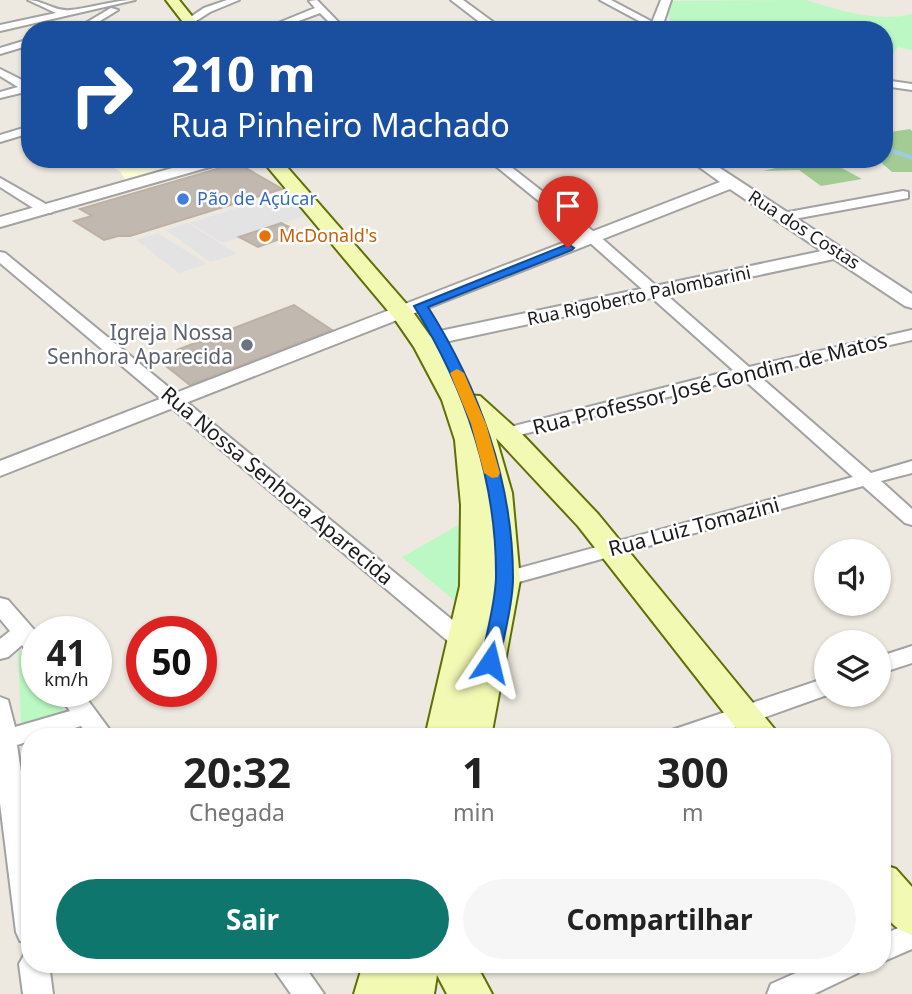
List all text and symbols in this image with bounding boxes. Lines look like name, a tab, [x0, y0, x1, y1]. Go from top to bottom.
text: 210 m	[171, 40, 316, 106]
icon: right	[56, 49, 147, 140]
text: Rua Pinheiro Machado	[171, 103, 510, 146]
pin	[538, 176, 598, 248]
street label: Rua dos Costas	[744, 184, 865, 274]
place label: Pão de Açúcar	[197, 186, 317, 210]
icon: arrive	[549, 187, 587, 225]
marker: Pão de Açúcar	[175, 191, 191, 207]
place label: McDonald's	[279, 223, 377, 247]
marker: McDonald's	[257, 228, 273, 244]
street label: Rua Rigoberto Palombarini	[525, 260, 753, 330]
place label: Igreja Nossa Senhora Aparecida	[47, 318, 233, 370]
street label: Rua Professor José Gondim de Matos	[530, 325, 890, 441]
marker: Igreja Nossa Senhora Aparecida	[239, 337, 255, 353]
street label: Rua Nossa Senhora Aparecida	[156, 380, 400, 591]
street label: Rua Luiz Tomazini	[605, 490, 782, 562]
map controls	[814, 539, 891, 707]
button: sound	[814, 539, 891, 616]
speed limit sign: 50	[126, 616, 217, 707]
position arrow	[453, 625, 527, 699]
text: 41	[46, 629, 87, 676]
button: layers	[814, 630, 891, 707]
text: km/h	[44, 667, 89, 691]
text: 20:32	[183, 743, 291, 800]
text: 1	[462, 743, 486, 800]
text: 300	[657, 743, 729, 800]
text: Chegada	[189, 796, 285, 828]
text: min	[453, 796, 495, 828]
text: m	[682, 796, 704, 828]
button: Sair	[56, 879, 449, 959]
button: Compartilhar	[463, 879, 856, 959]

